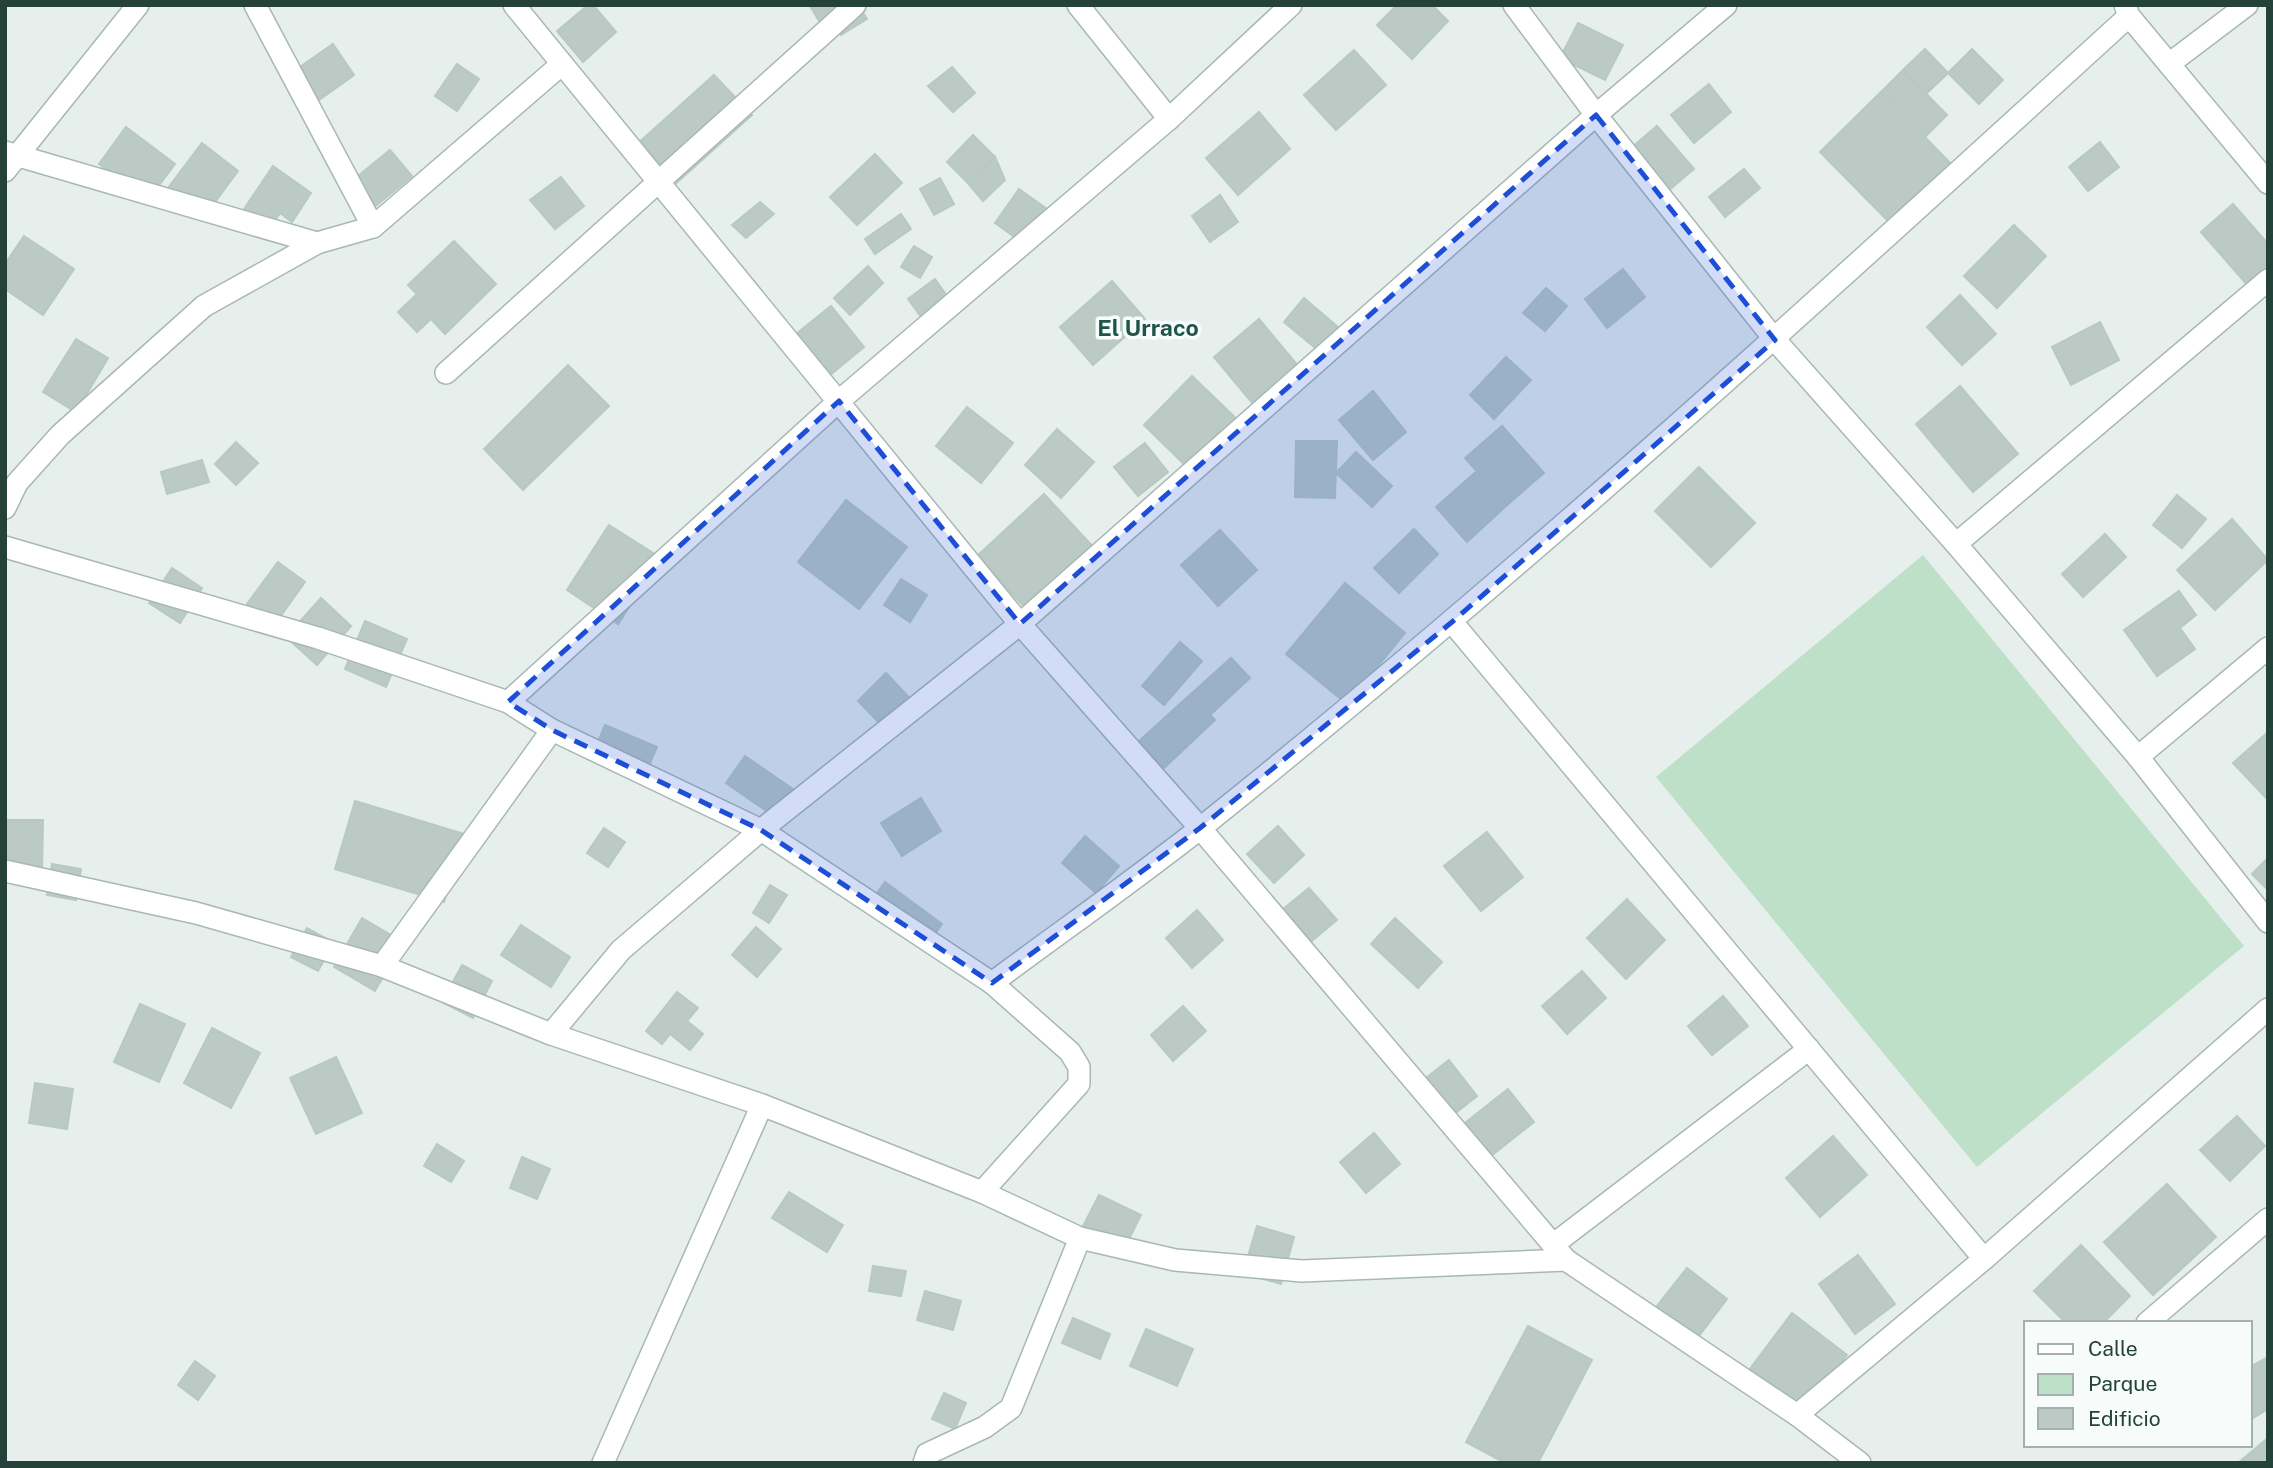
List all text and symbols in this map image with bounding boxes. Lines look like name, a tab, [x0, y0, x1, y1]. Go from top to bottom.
district label: El Urraco	[1097, 314, 1199, 341]
legend	[2024, 1321, 2252, 1447]
text: Calle	[2088, 1336, 2138, 1361]
text: Parque	[2088, 1371, 2157, 1396]
text: Edificio	[2088, 1406, 2161, 1431]

